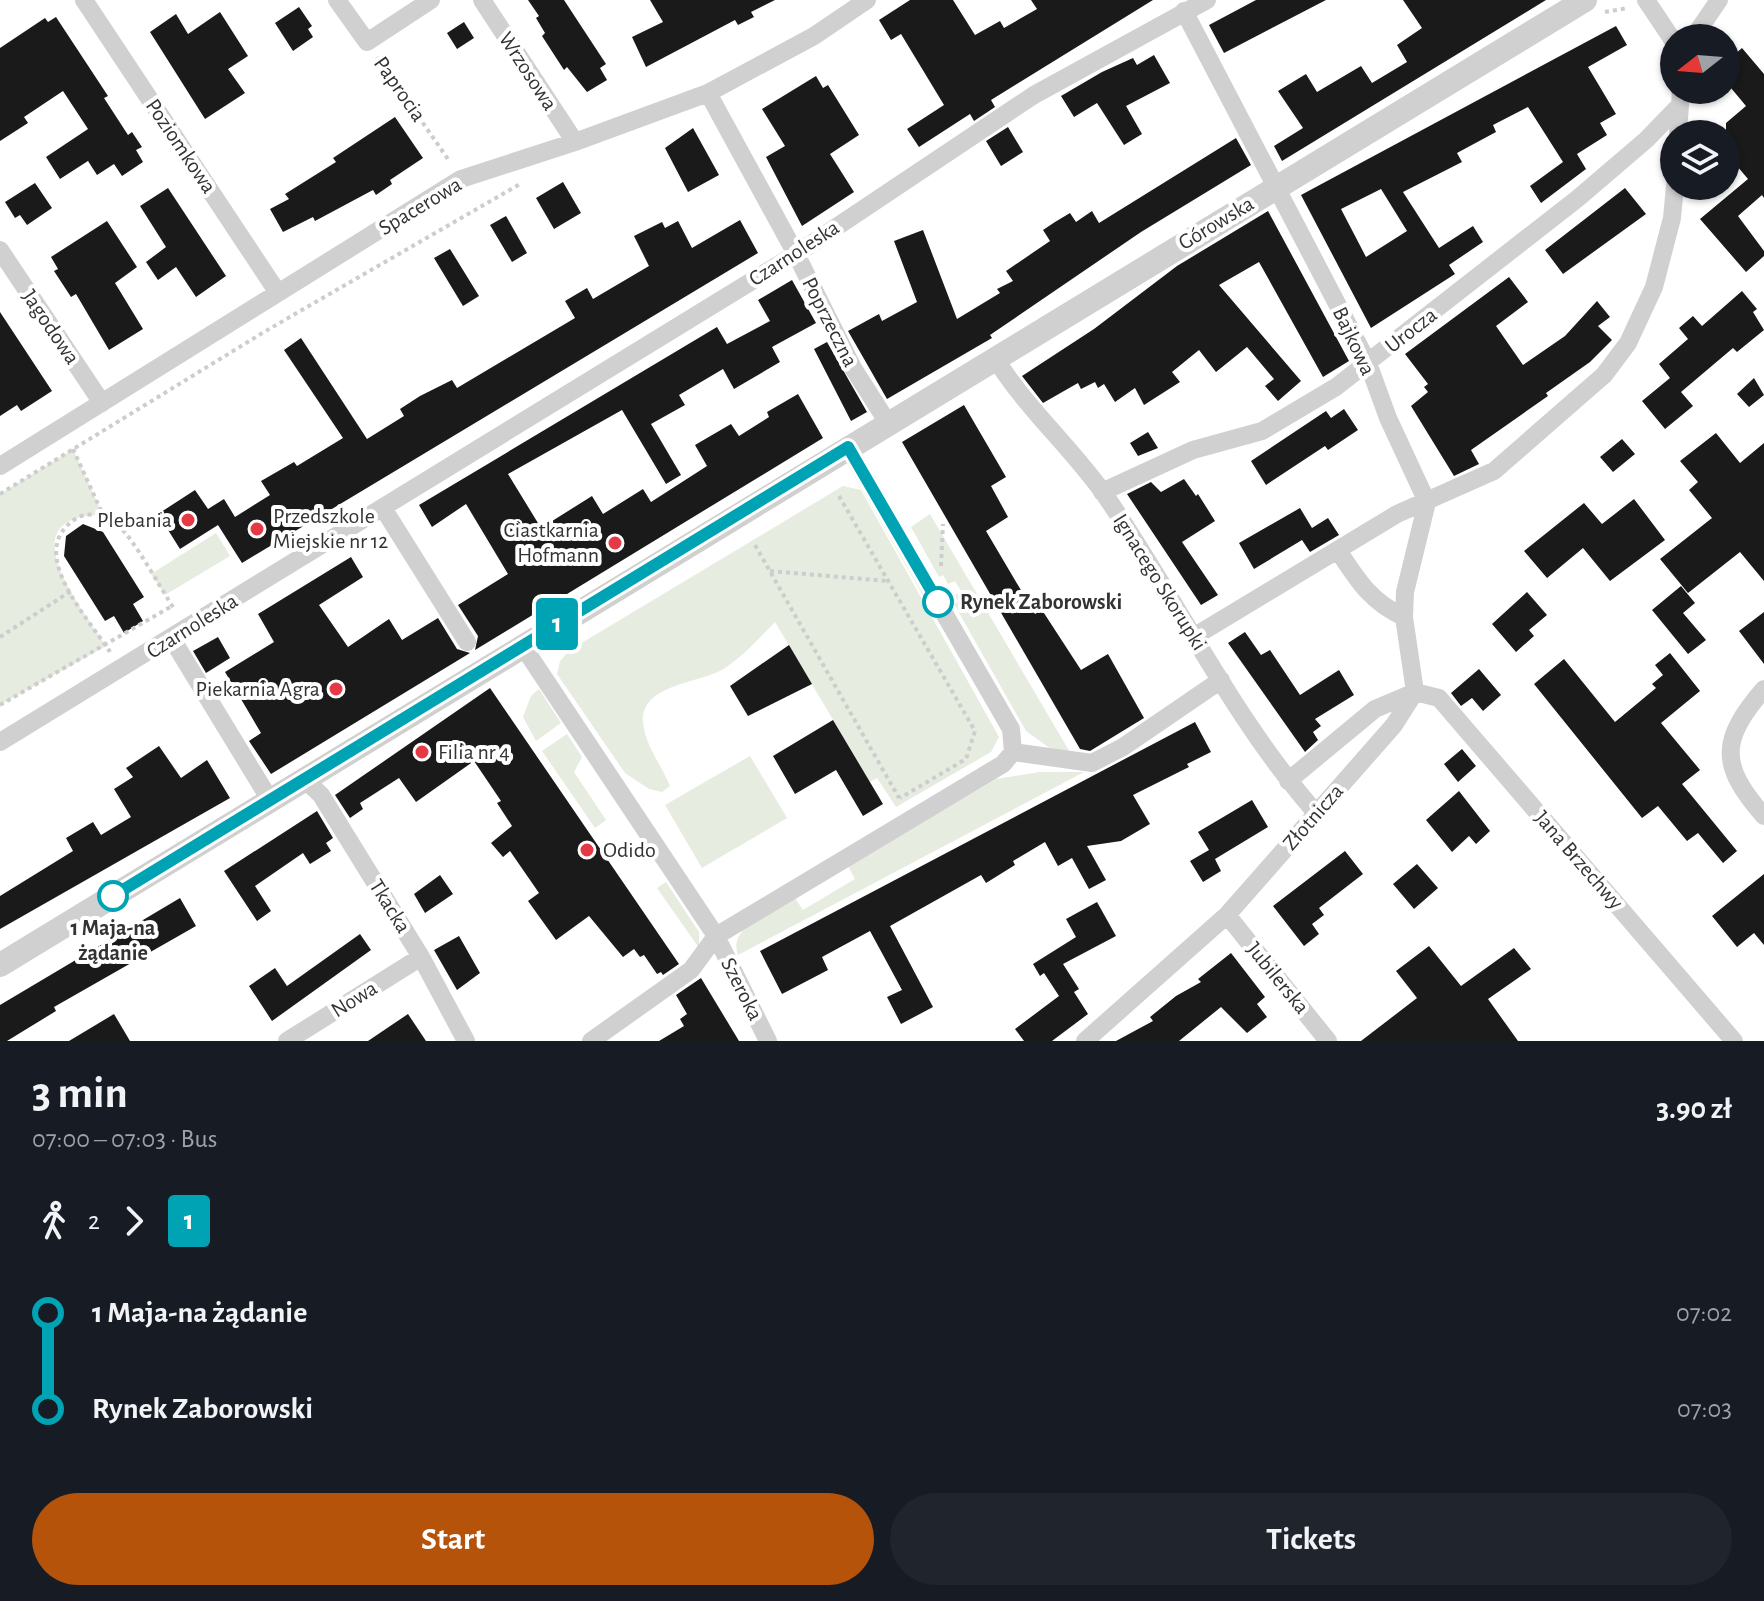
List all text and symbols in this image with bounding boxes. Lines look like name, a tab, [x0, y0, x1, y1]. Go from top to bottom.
north arrow	[1660, 24, 1740, 104]
map controls	[1660, 24, 1740, 200]
street label: Wrzosowa	[495, 28, 561, 114]
street label: Paprocia	[370, 52, 430, 126]
street label: Poziomkowa	[142, 95, 220, 197]
button: layers	[1660, 120, 1740, 200]
street label: Spacerowa	[375, 173, 465, 239]
street label: Górowska	[1174, 192, 1258, 254]
street label: Czarnoleska	[745, 216, 843, 290]
street label: Poprzeczna	[798, 274, 862, 370]
street label: Jagodowa	[18, 286, 84, 368]
street label: Bajkowa	[1329, 303, 1379, 379]
street label: Urocza	[1381, 303, 1441, 357]
place label: Przedszkole Miejskie nr 12	[273, 505, 388, 552]
place label: Plebania	[97, 509, 172, 531]
street label: Ignacego Skorupki	[1109, 510, 1211, 654]
marker: Plebania	[179, 511, 197, 529]
place label: Ciastkarnia Hofmann	[503, 519, 599, 566]
marker: Przedszkole Miejskie nr 12	[248, 520, 266, 538]
marker: Ciastkarnia Hofmann	[606, 534, 624, 552]
marker: Rynek Zaborowski	[923, 587, 953, 617]
street label: Czarnoleska	[143, 589, 241, 663]
place label: Rynek Zaborowski	[960, 591, 1122, 614]
line badge: 1	[531, 598, 583, 650]
text: 1	[552, 610, 562, 638]
place label: Piekarnia Agra	[196, 678, 320, 700]
marker: Piekarnia Agra	[327, 680, 345, 698]
place label: Filia nr 4	[438, 741, 510, 763]
marker: Filia nr 4	[413, 743, 431, 761]
street label: Złotnicza	[1279, 780, 1347, 854]
street label: Jana Brzechwy	[1530, 806, 1628, 914]
place label: Odido	[603, 839, 656, 861]
marker: Odido	[578, 841, 596, 859]
street label: Tkacka	[365, 875, 415, 937]
marker: 1 Maja-na żądanie	[98, 881, 128, 911]
place label: 1 Maja-na żądanie	[71, 917, 156, 964]
street label: Jubilerska	[1243, 938, 1313, 1018]
street label: Szeroka	[717, 954, 767, 1024]
street label: Nowa	[327, 976, 381, 1022]
text: 3 min	[32, 1072, 128, 1116]
text: 3.90 zł	[1656, 1094, 1732, 1124]
text: 07:00 – 07:03 · Bus	[32, 1126, 217, 1152]
icon: walk	[32, 1199, 76, 1243]
icon: forward	[112, 1199, 156, 1243]
text: 1	[184, 1207, 194, 1235]
text: 2	[88, 1208, 100, 1234]
text: 1 Maja-na żądanie	[92, 1298, 307, 1328]
text: 07:02	[1676, 1300, 1732, 1326]
text: Rynek Zaborowski	[92, 1394, 313, 1424]
text: 07:03	[1677, 1396, 1732, 1422]
button: Start	[32, 1493, 874, 1585]
button: Tickets	[890, 1493, 1732, 1585]

